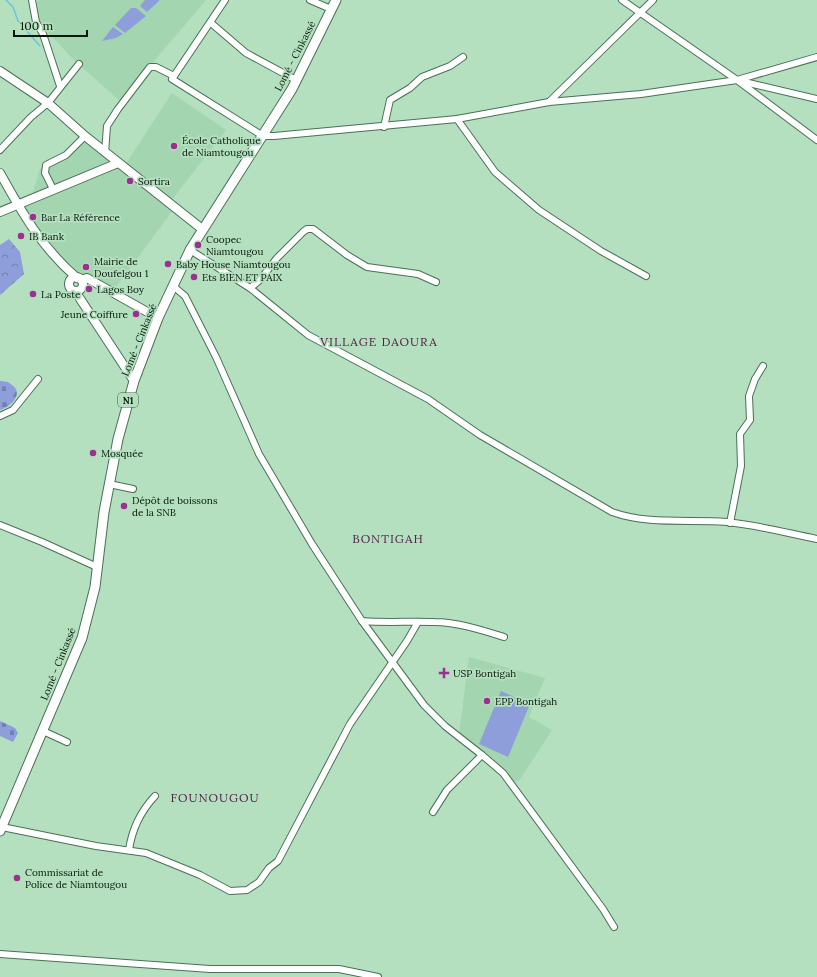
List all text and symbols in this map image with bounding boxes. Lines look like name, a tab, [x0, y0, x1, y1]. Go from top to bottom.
scale bar	[14, 12, 87, 38]
text: 100 m	[20, 18, 53, 33]
street label: Lomé - Cinkassé	[272, 18, 319, 93]
place label: École Catholique de Niamtougou	[182, 134, 261, 159]
marker: École Catholique de Niamtougou	[169, 141, 179, 151]
place label: Sortira	[138, 175, 170, 188]
marker: Sortira	[125, 176, 135, 186]
place label: Bar La Référence	[41, 211, 121, 224]
marker: Bar La Référence	[28, 212, 38, 222]
place label: IB Bank	[29, 230, 65, 243]
marker: IB Bank	[16, 231, 26, 241]
place label: Coopec Niamtougou	[206, 233, 263, 258]
marker: Coopec Niamtougou	[193, 240, 203, 250]
place label: Mairie de Doufelgou 1	[94, 255, 149, 280]
place label: Baby House Niamtougou	[176, 258, 291, 271]
marker: Baby House Niamtougou	[163, 259, 173, 269]
marker: Mairie de Doufelgou 1	[81, 262, 91, 272]
place label: Ets BIEN ET PAIX	[202, 271, 283, 284]
marker: Ets BIEN ET PAIX	[189, 272, 199, 282]
place label: Lagos Boy	[97, 283, 145, 296]
marker: Lagos Boy	[84, 284, 94, 294]
place label: La Poste	[41, 288, 81, 301]
marker: La Poste	[28, 289, 38, 299]
street label: Lomé - Cinkassé	[119, 301, 160, 378]
place label: Jeune Coiffure	[60, 308, 129, 321]
marker: Jeune Coiffure	[131, 309, 141, 319]
district label: VILLAGE DAOURA	[319, 334, 438, 349]
road number: N1	[118, 393, 138, 407]
place label: Mosquée	[101, 447, 144, 460]
marker: Mosquée	[88, 448, 98, 458]
place label: Dépôt de boissons de la SNB	[132, 494, 218, 519]
marker: Dépôt de boissons de la SNB	[119, 501, 129, 511]
district label: BONTIGAH	[352, 531, 424, 546]
street label: Lomé - Cinkassé	[38, 625, 79, 702]
marker: USP Bontigah	[438, 667, 450, 679]
place label: USP Bontigah	[453, 667, 516, 680]
place label: EPP Bontigah	[495, 695, 557, 708]
marker: EPP Bontigah	[482, 696, 492, 706]
district label: FOUNOUGOU	[171, 790, 259, 805]
place label: Commissariat de Police de Niamtougou	[25, 866, 127, 891]
marker: Commissariat de Police de Niamtougou	[12, 873, 22, 883]

